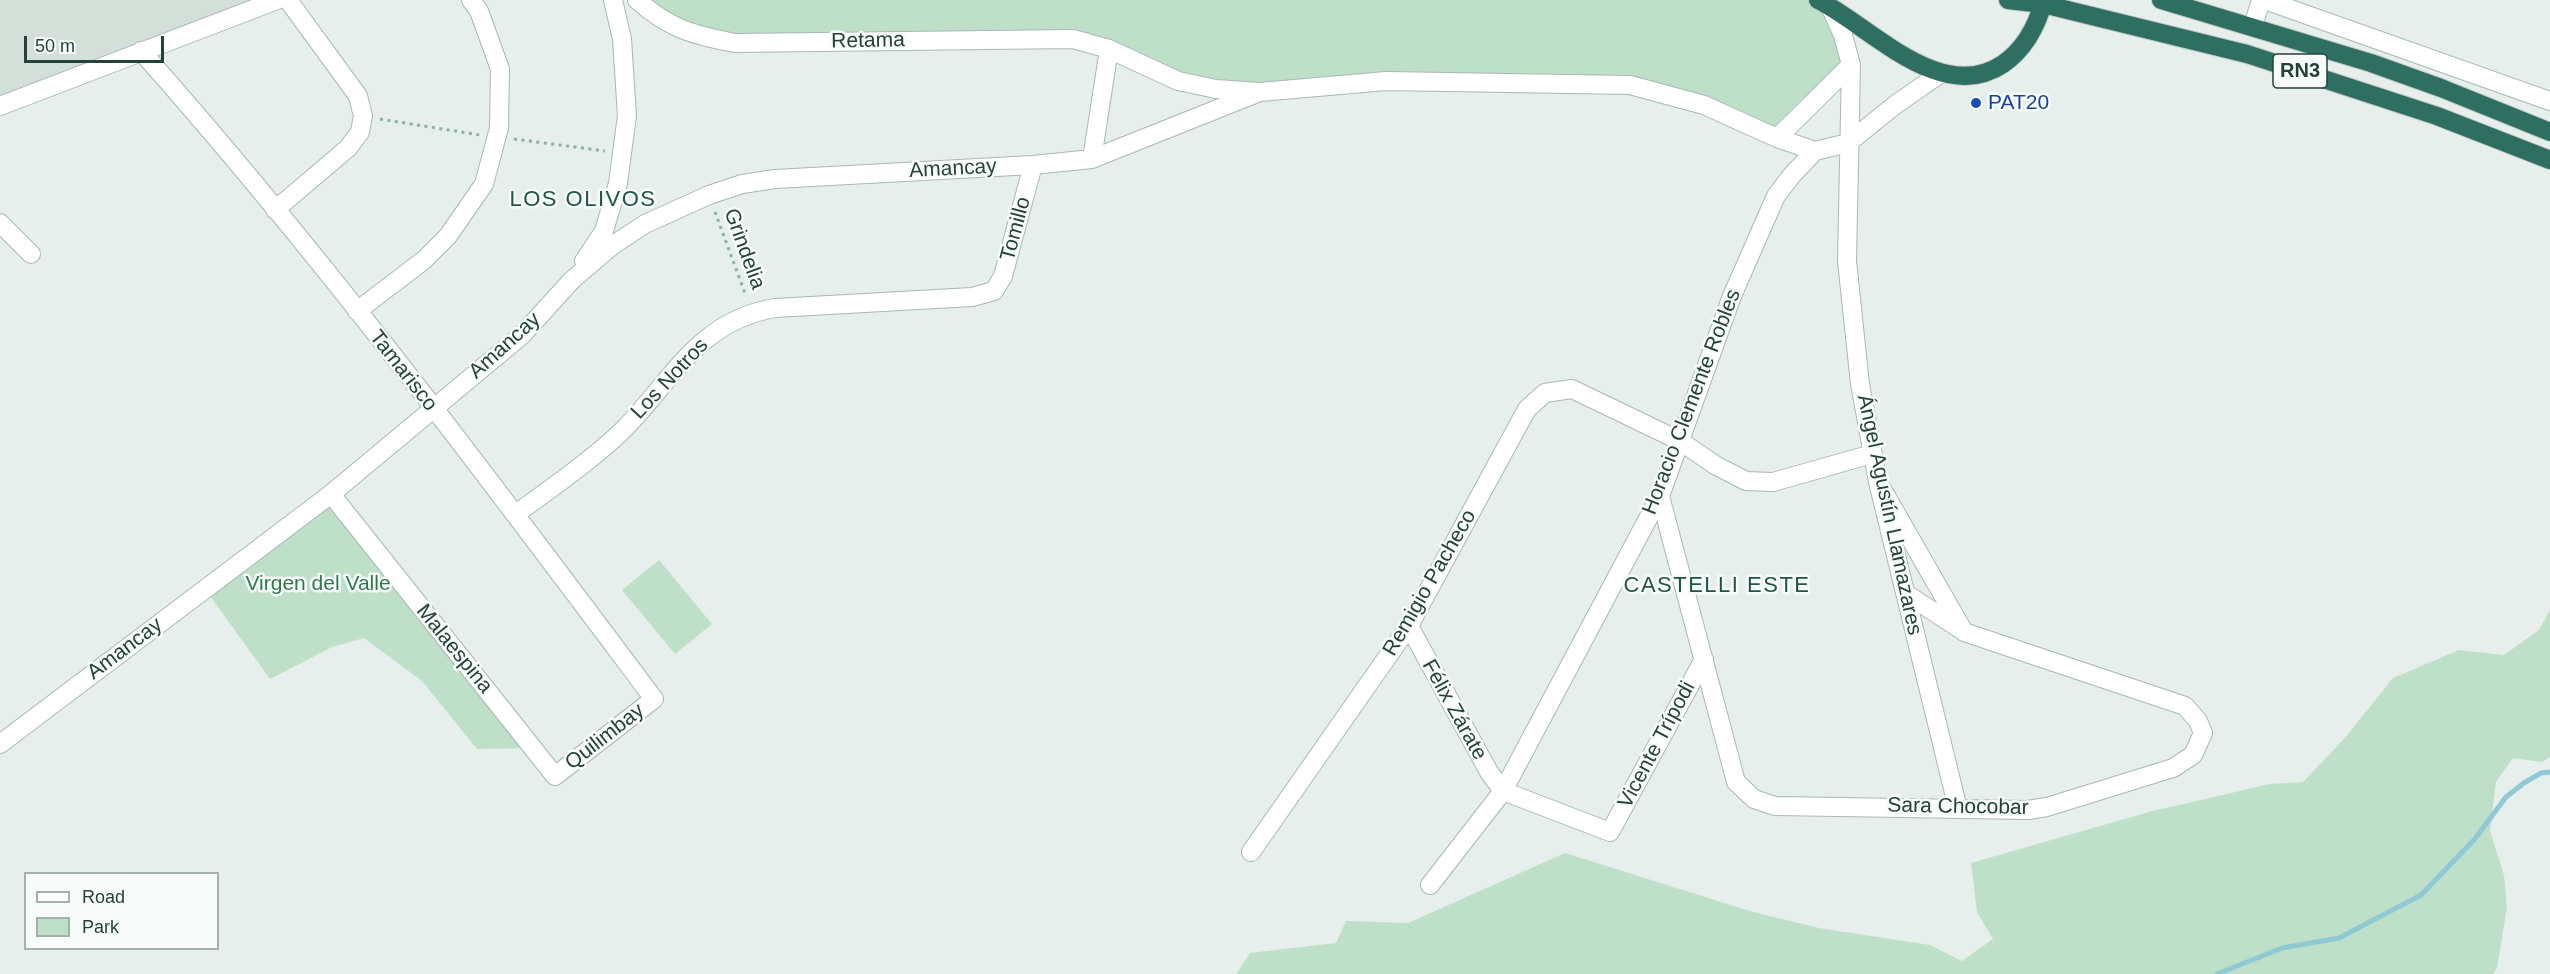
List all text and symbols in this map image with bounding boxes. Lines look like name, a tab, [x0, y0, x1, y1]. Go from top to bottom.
scale bar	[27, 24, 166, 62]
street label: Retama	[831, 28, 905, 54]
text: 50 m	[35, 36, 75, 56]
road number: RN3	[2273, 54, 2327, 88]
place label: PAT20	[1988, 90, 2049, 116]
marker: PAT20	[1969, 96, 1983, 110]
street label: Amancay	[909, 154, 997, 184]
district label: LOS OLIVOS	[509, 187, 657, 213]
street label: Tomillo	[995, 194, 1037, 264]
street label: Grindelia	[718, 205, 770, 293]
street label: Horacio Clemente Robles	[1637, 286, 1747, 518]
street label: Amancay	[464, 307, 546, 385]
street label: Tamarisco	[364, 326, 442, 416]
street label: Los Notros	[626, 333, 714, 425]
street label: Ángel Agustín Llamazares	[1851, 392, 1927, 638]
street label: Remigio Pacheco	[1378, 505, 1482, 661]
park label: Virgen del Valle	[245, 571, 391, 597]
district label: CASTELLI ESTE	[1623, 573, 1811, 599]
street label: Malaespina	[410, 599, 498, 699]
street label: Amancay	[82, 613, 168, 685]
street label: Félix Zárate	[1416, 655, 1492, 765]
street label: Vicente Trípodi	[1613, 677, 1701, 813]
street label: Quilimbay	[560, 698, 650, 776]
street label: Sara Chocobar	[1887, 793, 2029, 821]
legend	[24, 872, 219, 950]
text: Road	[82, 887, 125, 907]
text: Park	[82, 917, 119, 937]

